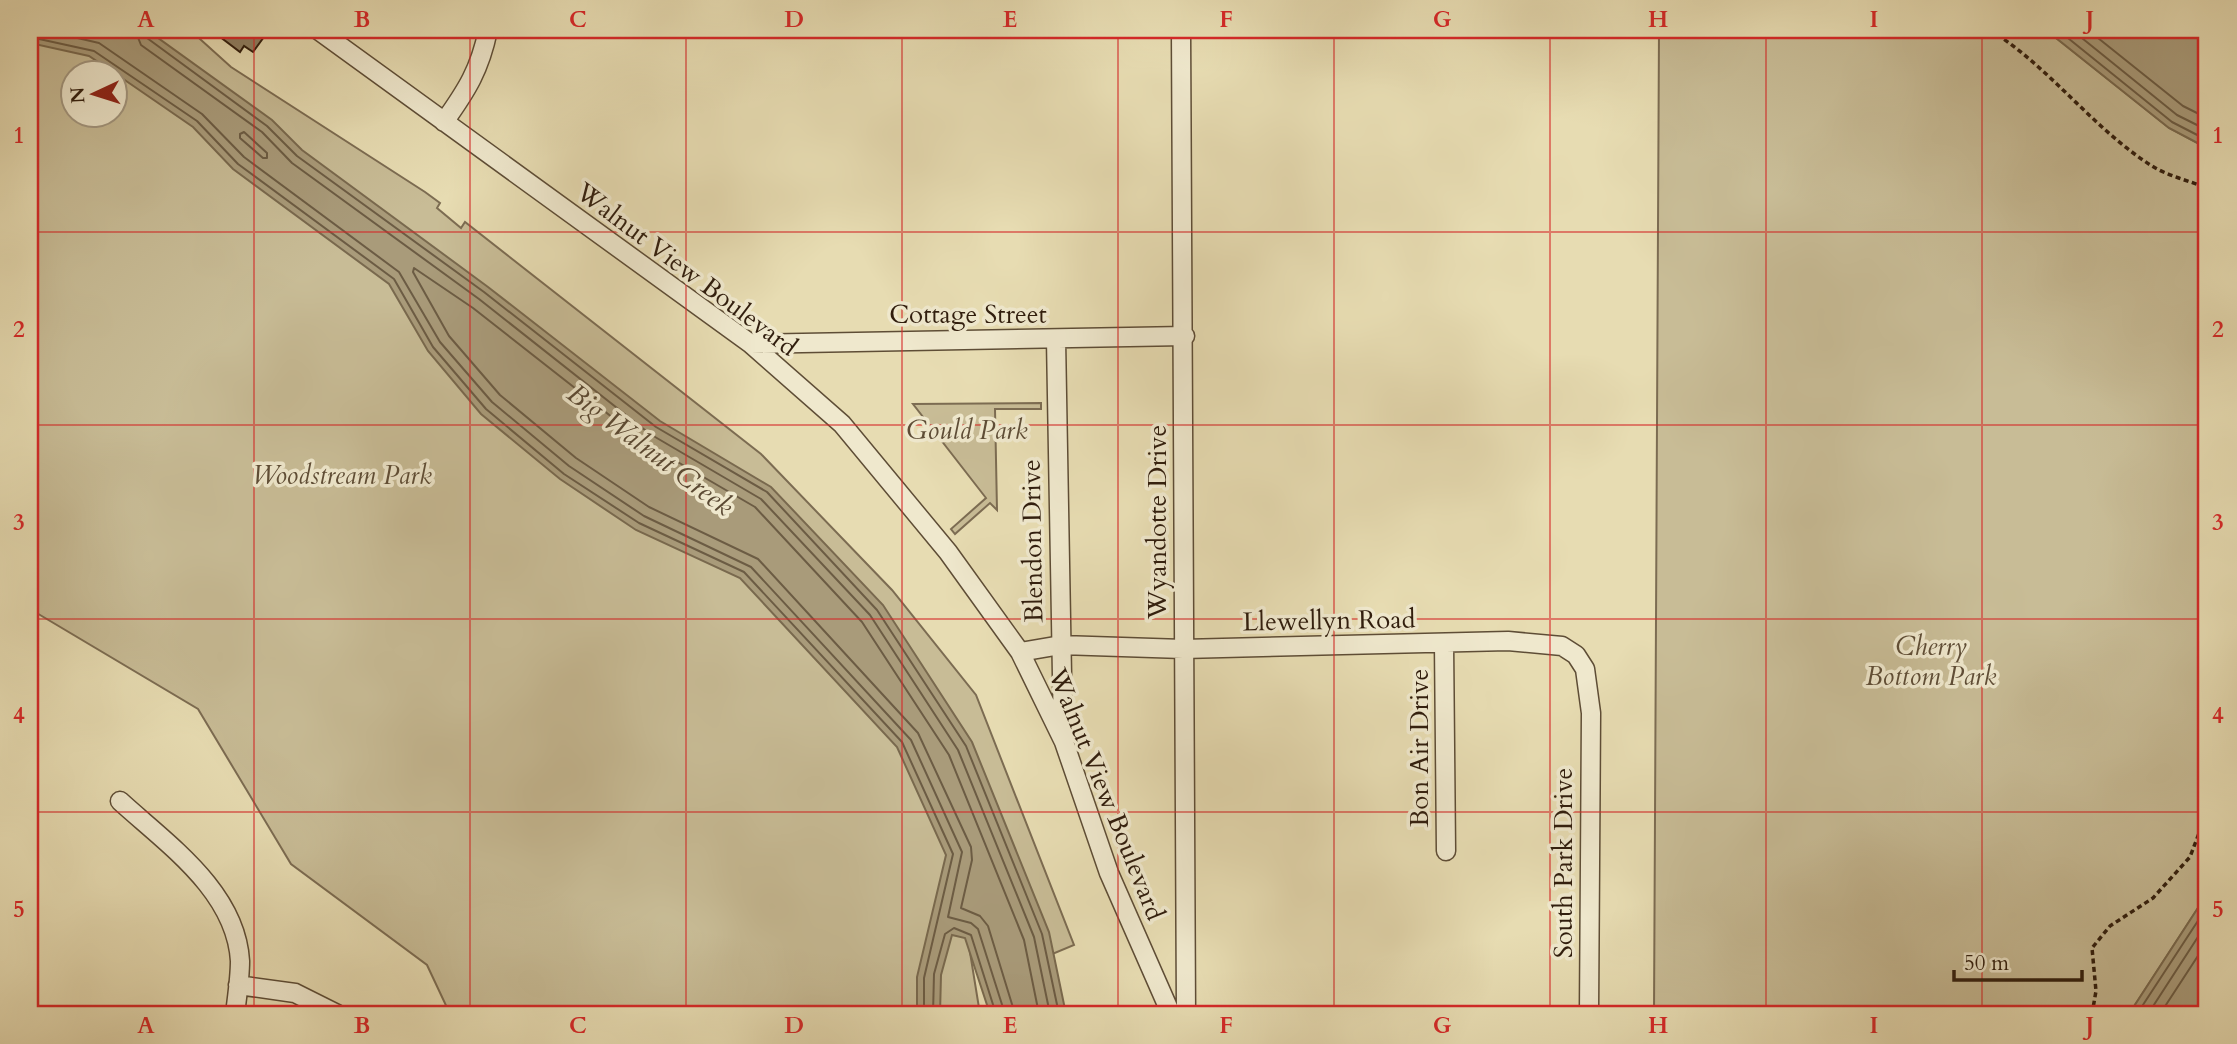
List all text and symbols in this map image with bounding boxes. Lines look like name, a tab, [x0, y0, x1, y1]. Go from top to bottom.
text: A	[137, 4, 155, 35]
text: B	[354, 4, 370, 35]
text: C	[569, 4, 587, 35]
text: D	[784, 4, 804, 35]
text: E	[1003, 4, 1017, 35]
text: F	[1219, 4, 1233, 35]
text: G	[1433, 4, 1452, 35]
text: H	[1648, 4, 1668, 35]
text: I	[1870, 4, 1878, 35]
text: J	[2083, 4, 2094, 35]
north arrow	[60, 60, 130, 130]
text: N	[64, 85, 92, 104]
text: 1	[13, 120, 25, 151]
text: 1	[2212, 120, 2224, 151]
street label: Walnut View Boulevard	[568, 174, 805, 364]
street label: Cottage Street	[889, 297, 1047, 332]
text: 2	[13, 314, 25, 345]
text: 2	[2212, 314, 2224, 345]
water label: Big Walnut Creek	[559, 375, 742, 525]
park label: Gould Park	[906, 413, 1028, 448]
street label: Wyandotte Drive	[1140, 425, 1175, 620]
park label: Woodstream Park	[252, 458, 432, 493]
street label: Blendon Drive	[1014, 459, 1051, 623]
text: 3	[13, 507, 25, 538]
text: 3	[2212, 507, 2224, 538]
street label: Llewellyn Road	[1242, 601, 1416, 640]
park label: Cherry Bottom Park	[1866, 629, 1997, 694]
street label: Walnut View Boulevard	[1040, 662, 1173, 926]
street label: Bon Air Drive	[1402, 669, 1437, 827]
text: 4	[13, 700, 25, 731]
text: 4	[2212, 700, 2224, 731]
street label: South Park Drive	[1546, 768, 1581, 958]
text: 5	[13, 894, 25, 925]
text: 5	[2212, 894, 2224, 925]
scale bar	[1954, 939, 2081, 983]
text: 50 m	[1964, 949, 2009, 978]
text: A	[137, 1010, 155, 1041]
text: B	[354, 1010, 370, 1041]
text: C	[569, 1010, 587, 1041]
text: D	[784, 1010, 804, 1041]
text: E	[1003, 1010, 1017, 1041]
text: F	[1219, 1010, 1233, 1041]
text: G	[1433, 1010, 1452, 1041]
text: H	[1648, 1010, 1668, 1041]
text: I	[1870, 1010, 1878, 1041]
text: J	[2083, 1010, 2094, 1041]

